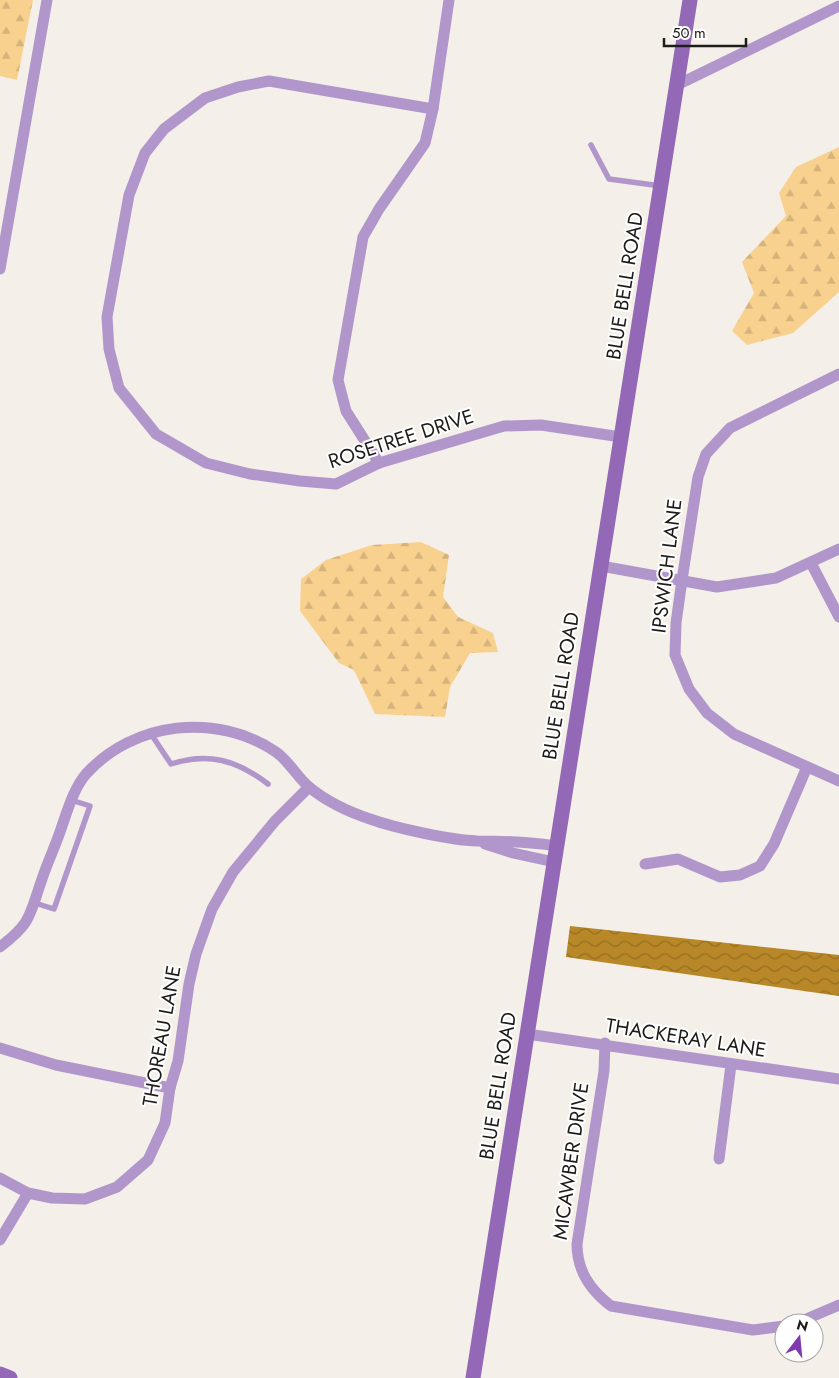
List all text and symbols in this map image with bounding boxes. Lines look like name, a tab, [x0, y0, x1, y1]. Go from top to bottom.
scale bar	[664, 15, 746, 47]
text: 50 m	[672, 22, 706, 44]
street label: BLUE BELL ROAD	[599, 210, 651, 362]
street label: ROSETREE DRIVE	[325, 402, 477, 476]
street label: IPSWICH LANE	[644, 497, 690, 635]
street label: BLUE BELL ROAD	[535, 610, 587, 762]
street label: THOREAU LANE	[135, 963, 189, 1109]
street label: BLUE BELL ROAD	[472, 1010, 524, 1162]
street label: THACKERAY LANE	[604, 1011, 768, 1065]
street label: MICAWBER DRIVE	[546, 1080, 596, 1242]
north arrow	[774, 1313, 824, 1363]
text: N	[794, 1314, 811, 1337]

